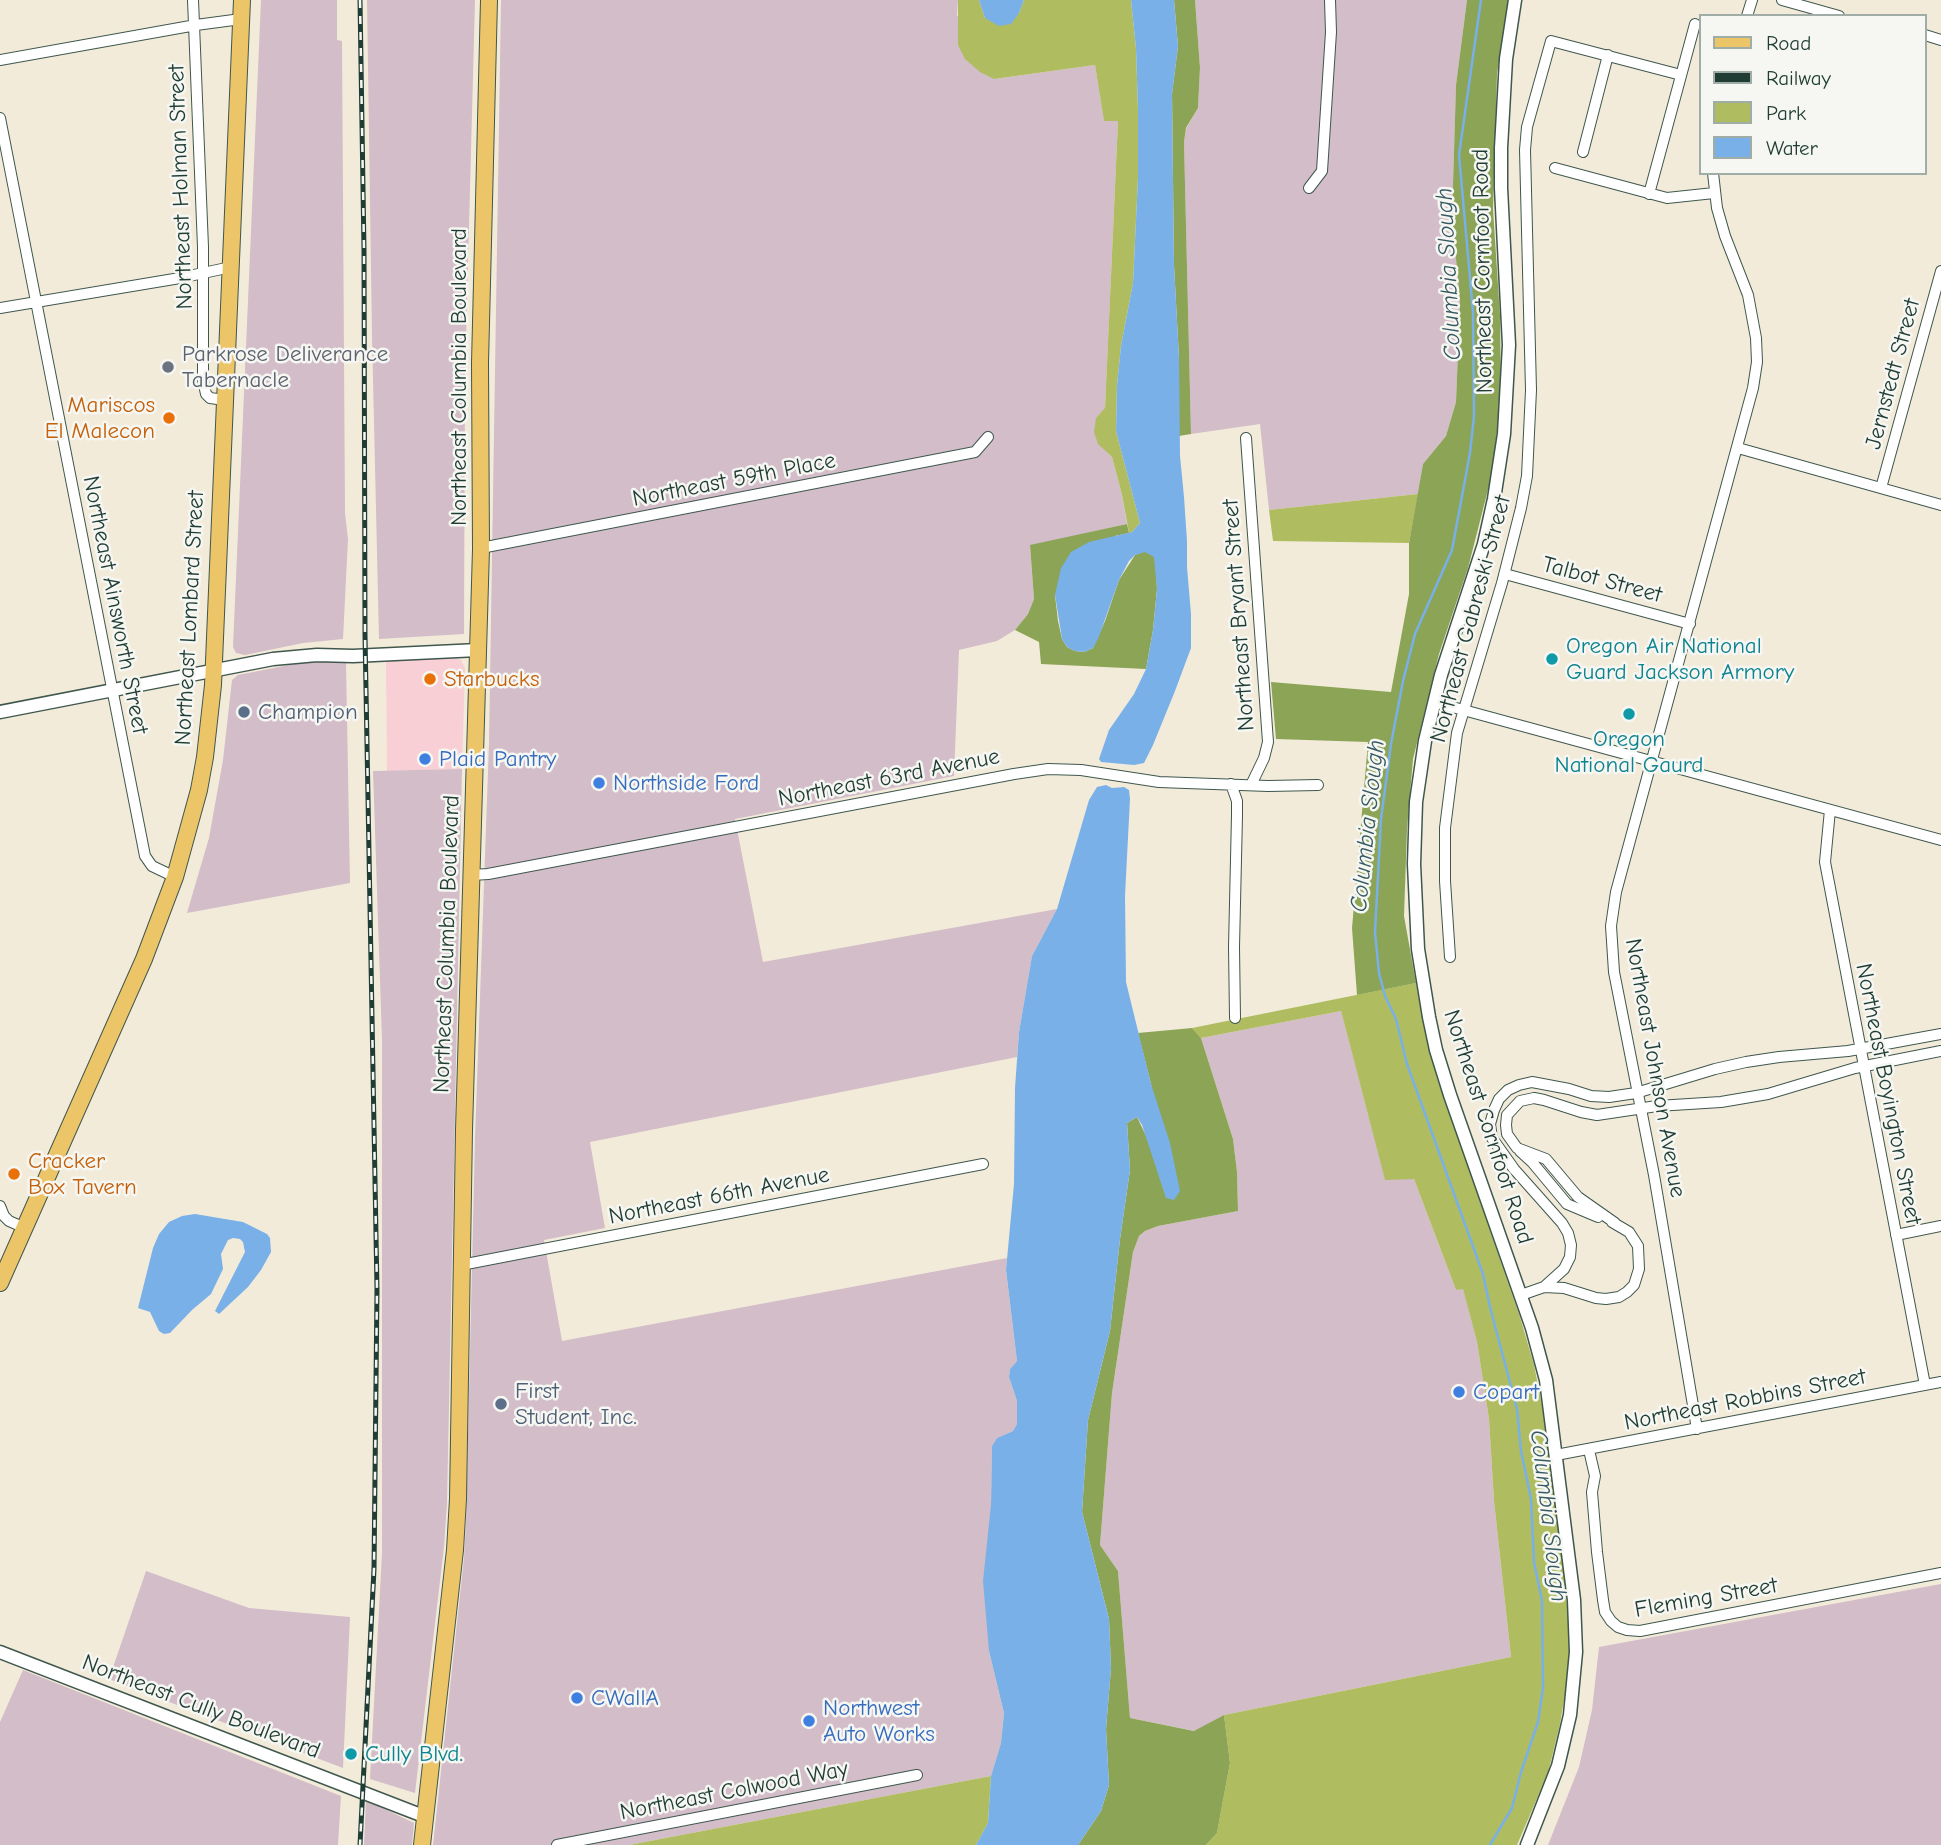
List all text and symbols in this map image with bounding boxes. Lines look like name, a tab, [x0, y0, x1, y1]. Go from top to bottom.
legend	[1700, 14, 1927, 175]
text: Road	[1766, 31, 1811, 55]
street label: Northeast Holman Street	[163, 64, 199, 310]
text: Railway	[1766, 66, 1831, 90]
text: Park	[1766, 101, 1806, 125]
text: Water	[1766, 136, 1818, 160]
street label: Northeast Cornfoot Road	[1467, 148, 1499, 394]
water label: Columbia Slough	[1430, 187, 1468, 361]
street label: Northeast Columbia Boulevard	[445, 228, 473, 526]
street label: Jernstedt Street	[1860, 296, 1926, 452]
place label: Parkrose Deliverance Tabernacle	[182, 340, 388, 394]
marker: Parkrose Deliverance Tabernacle	[160, 359, 176, 375]
place label: Mariscos El Malecon	[45, 391, 155, 445]
marker: Mariscos El Malecon	[161, 410, 177, 426]
street label: Northeast 59th Place	[630, 447, 838, 513]
street label: Northeast Ainsworth Street	[76, 474, 154, 736]
street label: Northeast Lombard Street	[170, 490, 210, 746]
street label: Northeast Gabreski Street	[1425, 492, 1517, 746]
street label: Northeast Bryant Street	[1217, 498, 1261, 732]
street label: Talbot Street	[1539, 551, 1665, 609]
place label: Oregon Air National Guard Jackson Armory	[1566, 632, 1794, 686]
marker: Oregon Air National Guard Jackson Armory	[1544, 651, 1560, 667]
place label: Starbucks	[444, 665, 539, 693]
marker: Starbucks	[422, 671, 438, 687]
place label: Champion	[258, 698, 358, 726]
marker: Champion	[236, 704, 252, 720]
marker: Oregon National Gaurd	[1621, 706, 1637, 722]
place label: Oregon National Gaurd	[1555, 725, 1703, 779]
water label: Columbia Slough	[1345, 738, 1391, 914]
street label: Northeast 63rd Avenue	[776, 743, 1002, 813]
place label: Plaid Pantry	[439, 745, 556, 773]
marker: Plaid Pantry	[417, 751, 433, 767]
place label: Northside Ford	[613, 769, 759, 797]
marker: Northside Ford	[591, 775, 607, 791]
street label: Northeast Columbia Boulevard	[428, 795, 466, 1093]
street label: Northeast Johnson Avenue	[1619, 936, 1691, 1200]
street label: Northeast Boyington Street	[1849, 961, 1927, 1227]
street label: Northeast Cornfoot Road	[1437, 1006, 1539, 1248]
place label: Cracker Box Tavern	[28, 1147, 137, 1201]
street label: Northeast 66th Avenue	[606, 1161, 832, 1231]
marker: Cracker Box Tavern	[6, 1166, 22, 1182]
street label: Northeast Robbins Street	[1622, 1363, 1868, 1437]
place label: First Student, Inc.	[515, 1377, 637, 1431]
place label: Copart	[1473, 1378, 1539, 1406]
marker: Copart	[1451, 1384, 1467, 1400]
marker: First Student, Inc.	[493, 1396, 509, 1412]
water label: Columbia Slough	[1523, 1428, 1573, 1604]
street label: Fleming Street	[1633, 1572, 1779, 1624]
street label: Northeast Cully Boulevard	[78, 1649, 324, 1765]
place label: CWallA	[591, 1684, 659, 1712]
marker: CWallA	[569, 1690, 585, 1706]
place label: Northwest Auto Works	[823, 1694, 935, 1748]
marker: Northwest Auto Works	[801, 1713, 817, 1729]
place label: Cully Blvd.	[365, 1740, 463, 1768]
marker: Cully Blvd.	[343, 1746, 359, 1762]
street label: Northeast Colwood Way	[618, 1755, 850, 1827]

